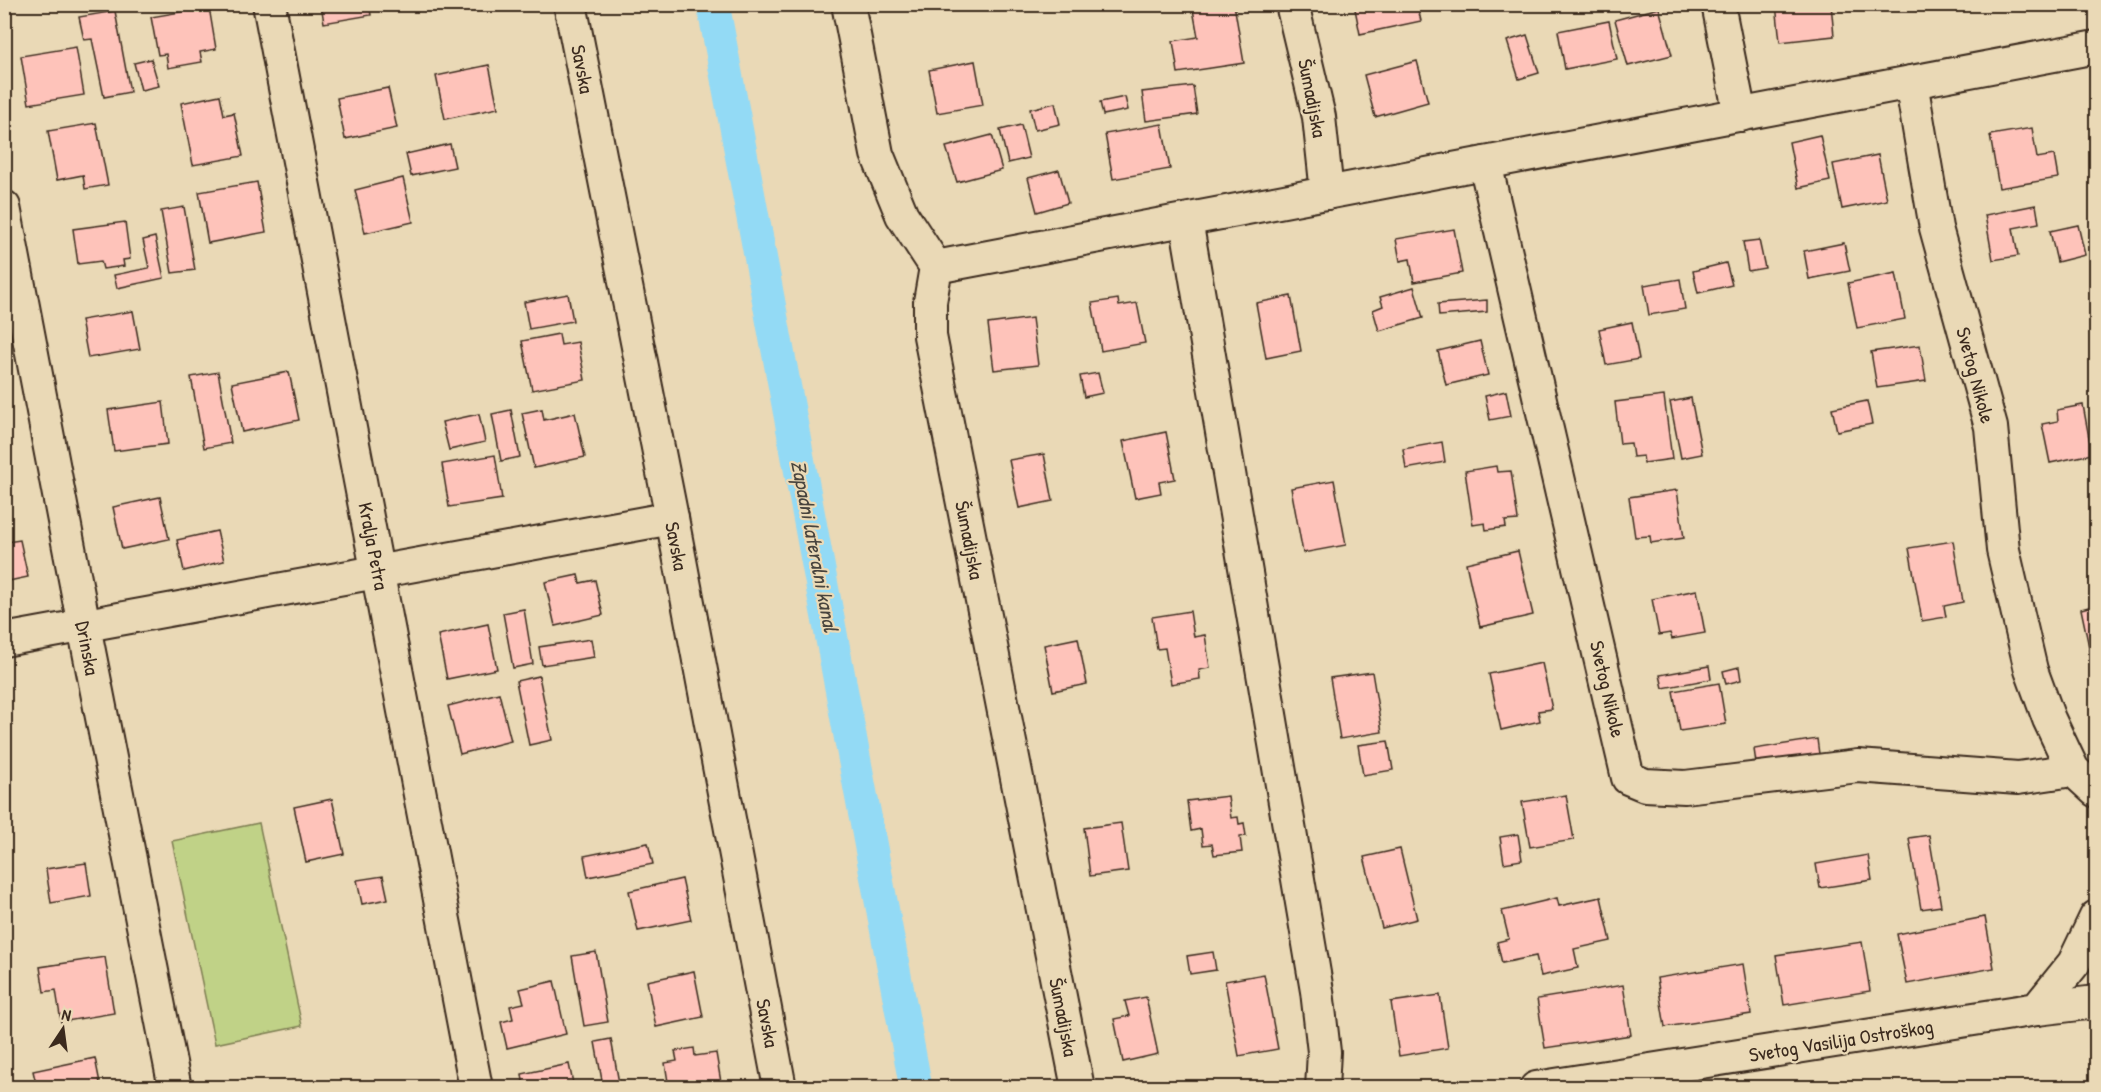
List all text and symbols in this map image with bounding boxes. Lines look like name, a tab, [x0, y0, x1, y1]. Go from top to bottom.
street label: Savska	[565, 42, 601, 96]
street label: Šumadijska	[1292, 56, 1334, 140]
street label: Svetog Nikole	[1950, 324, 2002, 426]
water label: Zapadni lateralni kanal	[784, 458, 846, 636]
street label: Šumadijska	[949, 498, 991, 582]
street label: Kralja Petra	[352, 500, 396, 592]
street label: Savska	[659, 519, 695, 573]
street label: Drinska	[70, 619, 106, 678]
street label: Svetog Nikole	[1584, 638, 1632, 740]
street label: Šumadijska	[1043, 975, 1085, 1059]
street label: Savska	[750, 996, 786, 1050]
north arrow	[33, 999, 93, 1059]
text: N	[60, 1003, 73, 1026]
street label: Svetog Vasilija Ostroškog	[1747, 1012, 1935, 1068]

